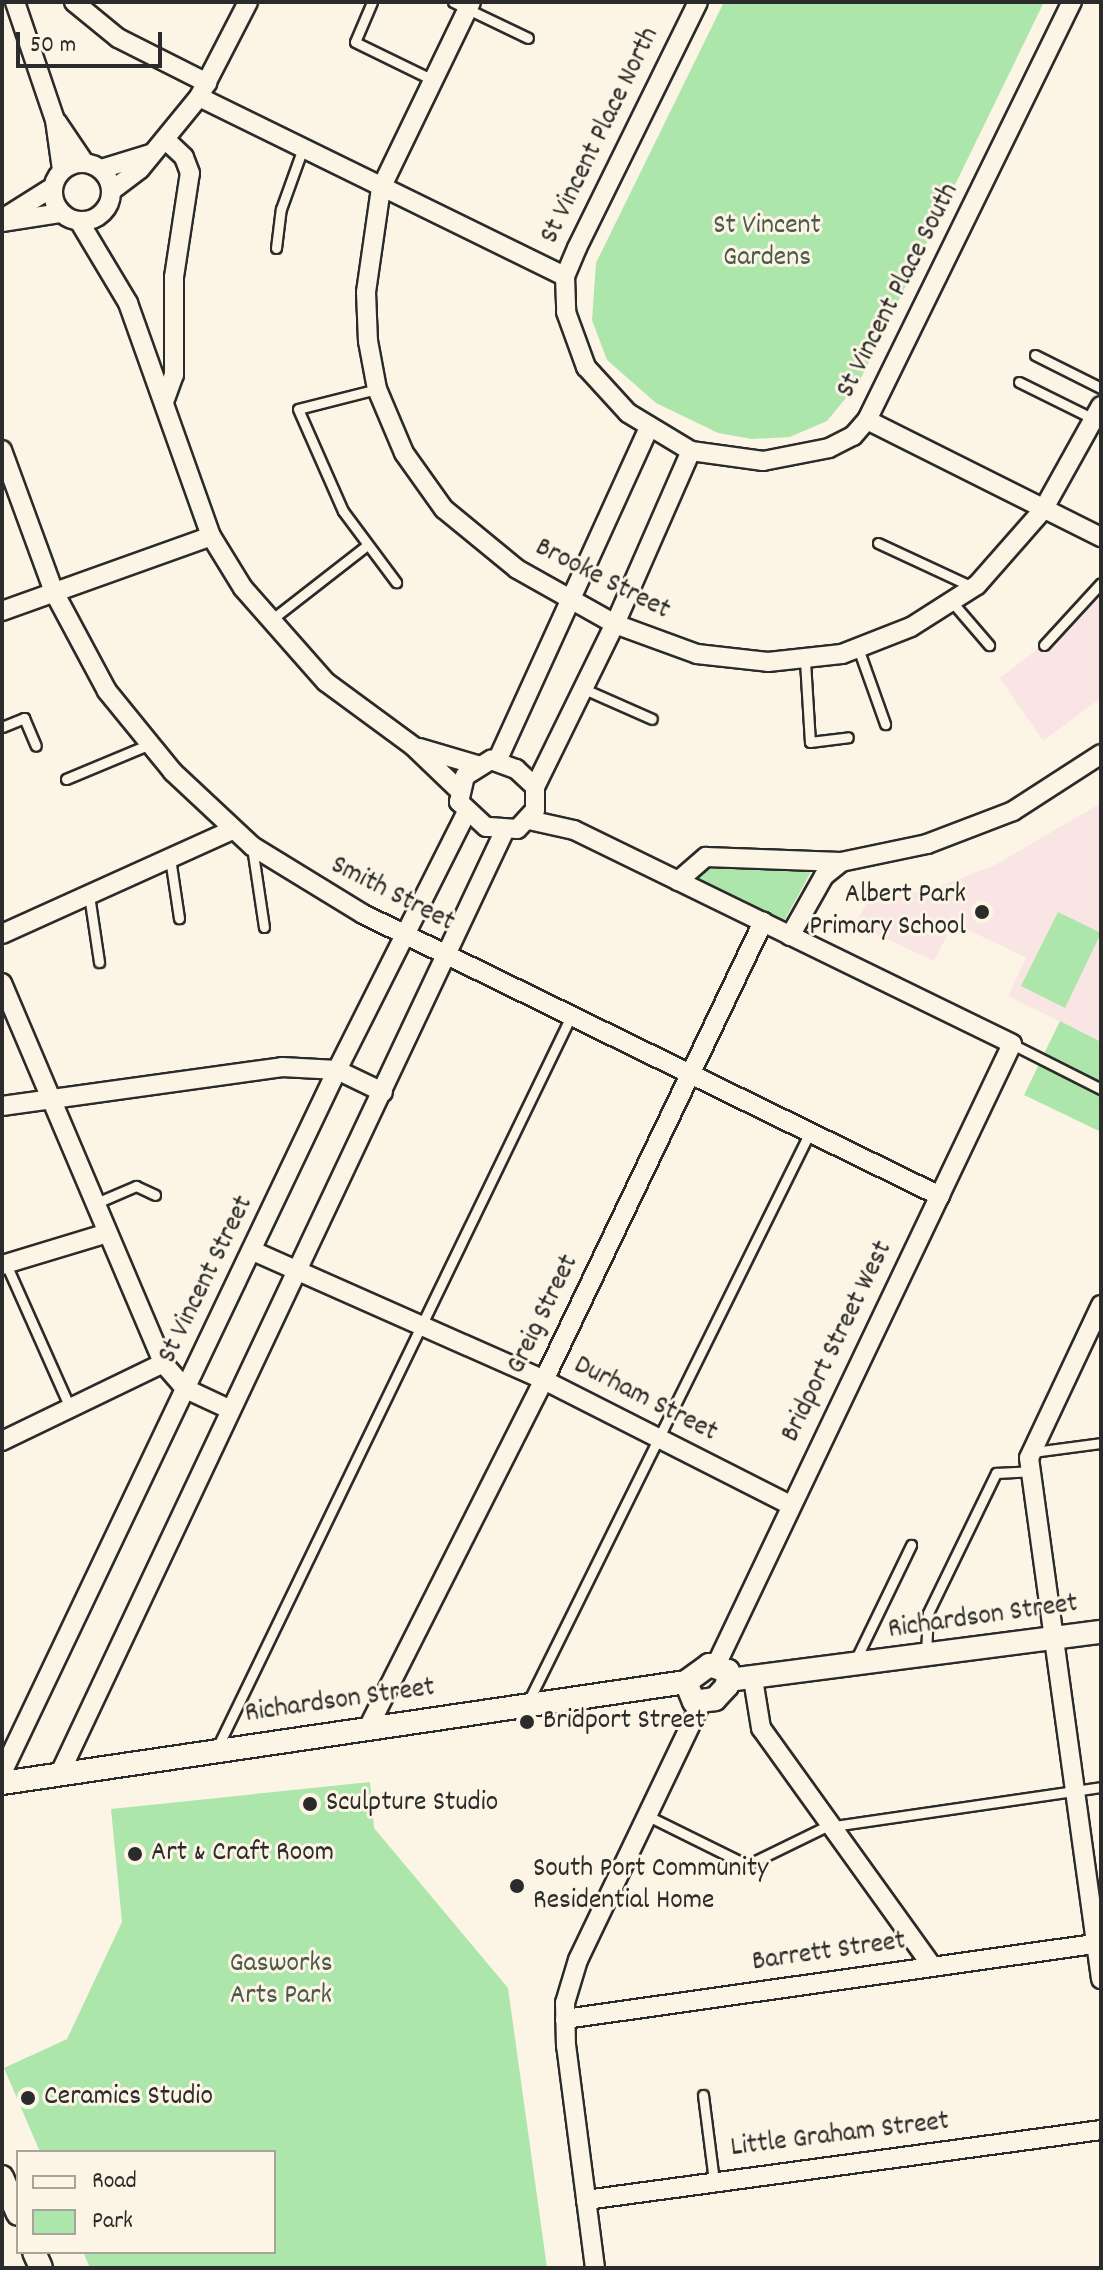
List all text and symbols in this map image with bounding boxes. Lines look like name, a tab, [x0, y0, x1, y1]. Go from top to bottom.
scale bar	[20, 16, 166, 66]
street label: St Vincent Place North	[534, 22, 668, 250]
text: 50 m	[30, 29, 76, 63]
street label: St Vincent Place South	[830, 178, 968, 404]
park label: St Vincent Gardens	[713, 210, 821, 276]
street label: Brooke Street	[529, 532, 675, 628]
street label: Smith Street	[325, 850, 459, 940]
place label: Albert Park Primary School	[809, 879, 966, 945]
marker: Albert Park Primary School	[973, 903, 991, 921]
street label: St Vincent Street	[152, 1191, 262, 1369]
street label: Bridport Street West	[775, 1236, 901, 1448]
street label: Greig Street	[501, 1250, 587, 1380]
street label: Durham Street	[568, 1349, 722, 1451]
street label: Richardson Street	[886, 1588, 1080, 1648]
street label: Richardson Street	[243, 1672, 437, 1732]
place label: Bridport Street	[543, 1705, 705, 1739]
marker: Bridport Street	[518, 1713, 536, 1731]
place label: Sculpture Studio	[326, 1787, 498, 1821]
marker: Sculpture Studio	[301, 1795, 319, 1813]
place label: Art & Craft Room	[151, 1837, 334, 1871]
marker: Art & Craft Room	[126, 1845, 144, 1863]
place label: South Port Community Residential Home	[533, 1853, 768, 1919]
marker: South Port Community Residential Home	[508, 1877, 526, 1895]
street label: Barrett Street	[750, 1926, 908, 1980]
park label: Gasworks Arts Park	[229, 1948, 333, 2014]
place label: Ceramics Studio	[44, 2081, 213, 2115]
marker: Ceramics Studio	[19, 2089, 37, 2107]
street label: Little Graham Street	[729, 2106, 951, 2166]
legend	[16, 2150, 276, 2254]
text: Road	[92, 2165, 137, 2199]
text: Park	[92, 2205, 133, 2239]

